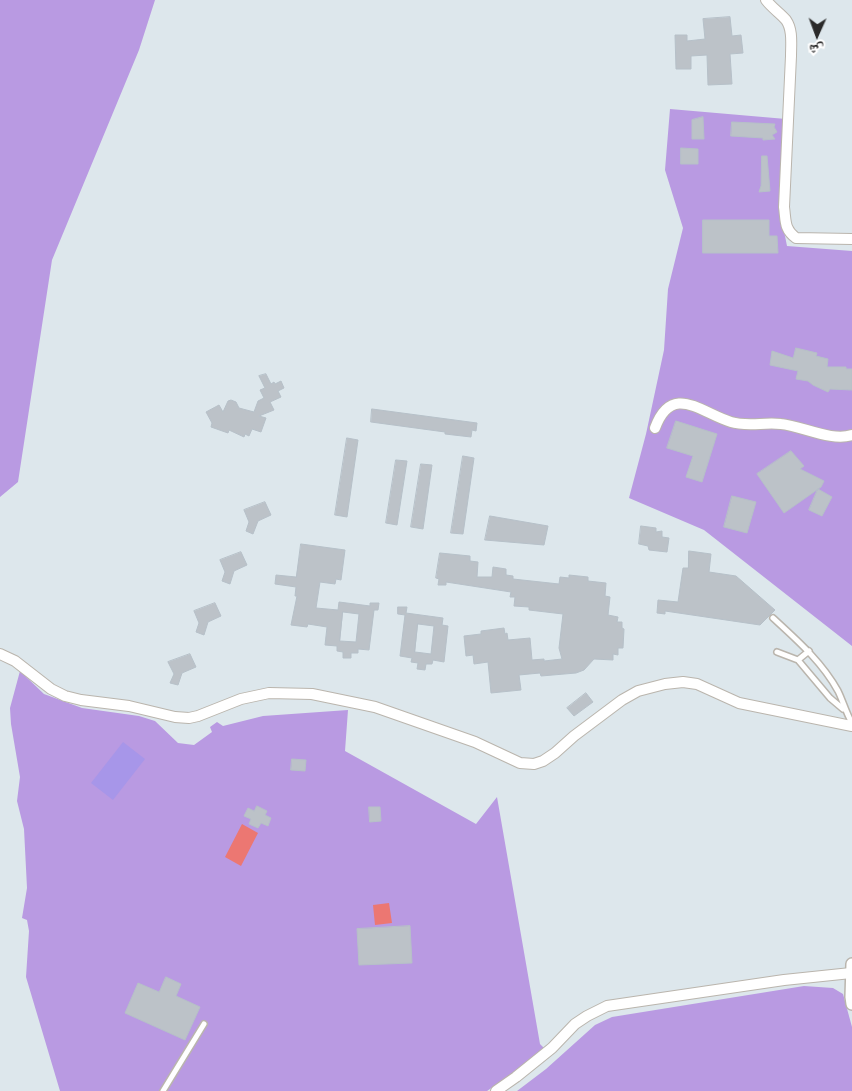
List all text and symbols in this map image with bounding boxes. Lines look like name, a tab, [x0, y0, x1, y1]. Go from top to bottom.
north arrow	[792, 10, 842, 60]
text: ش	[809, 41, 824, 60]

